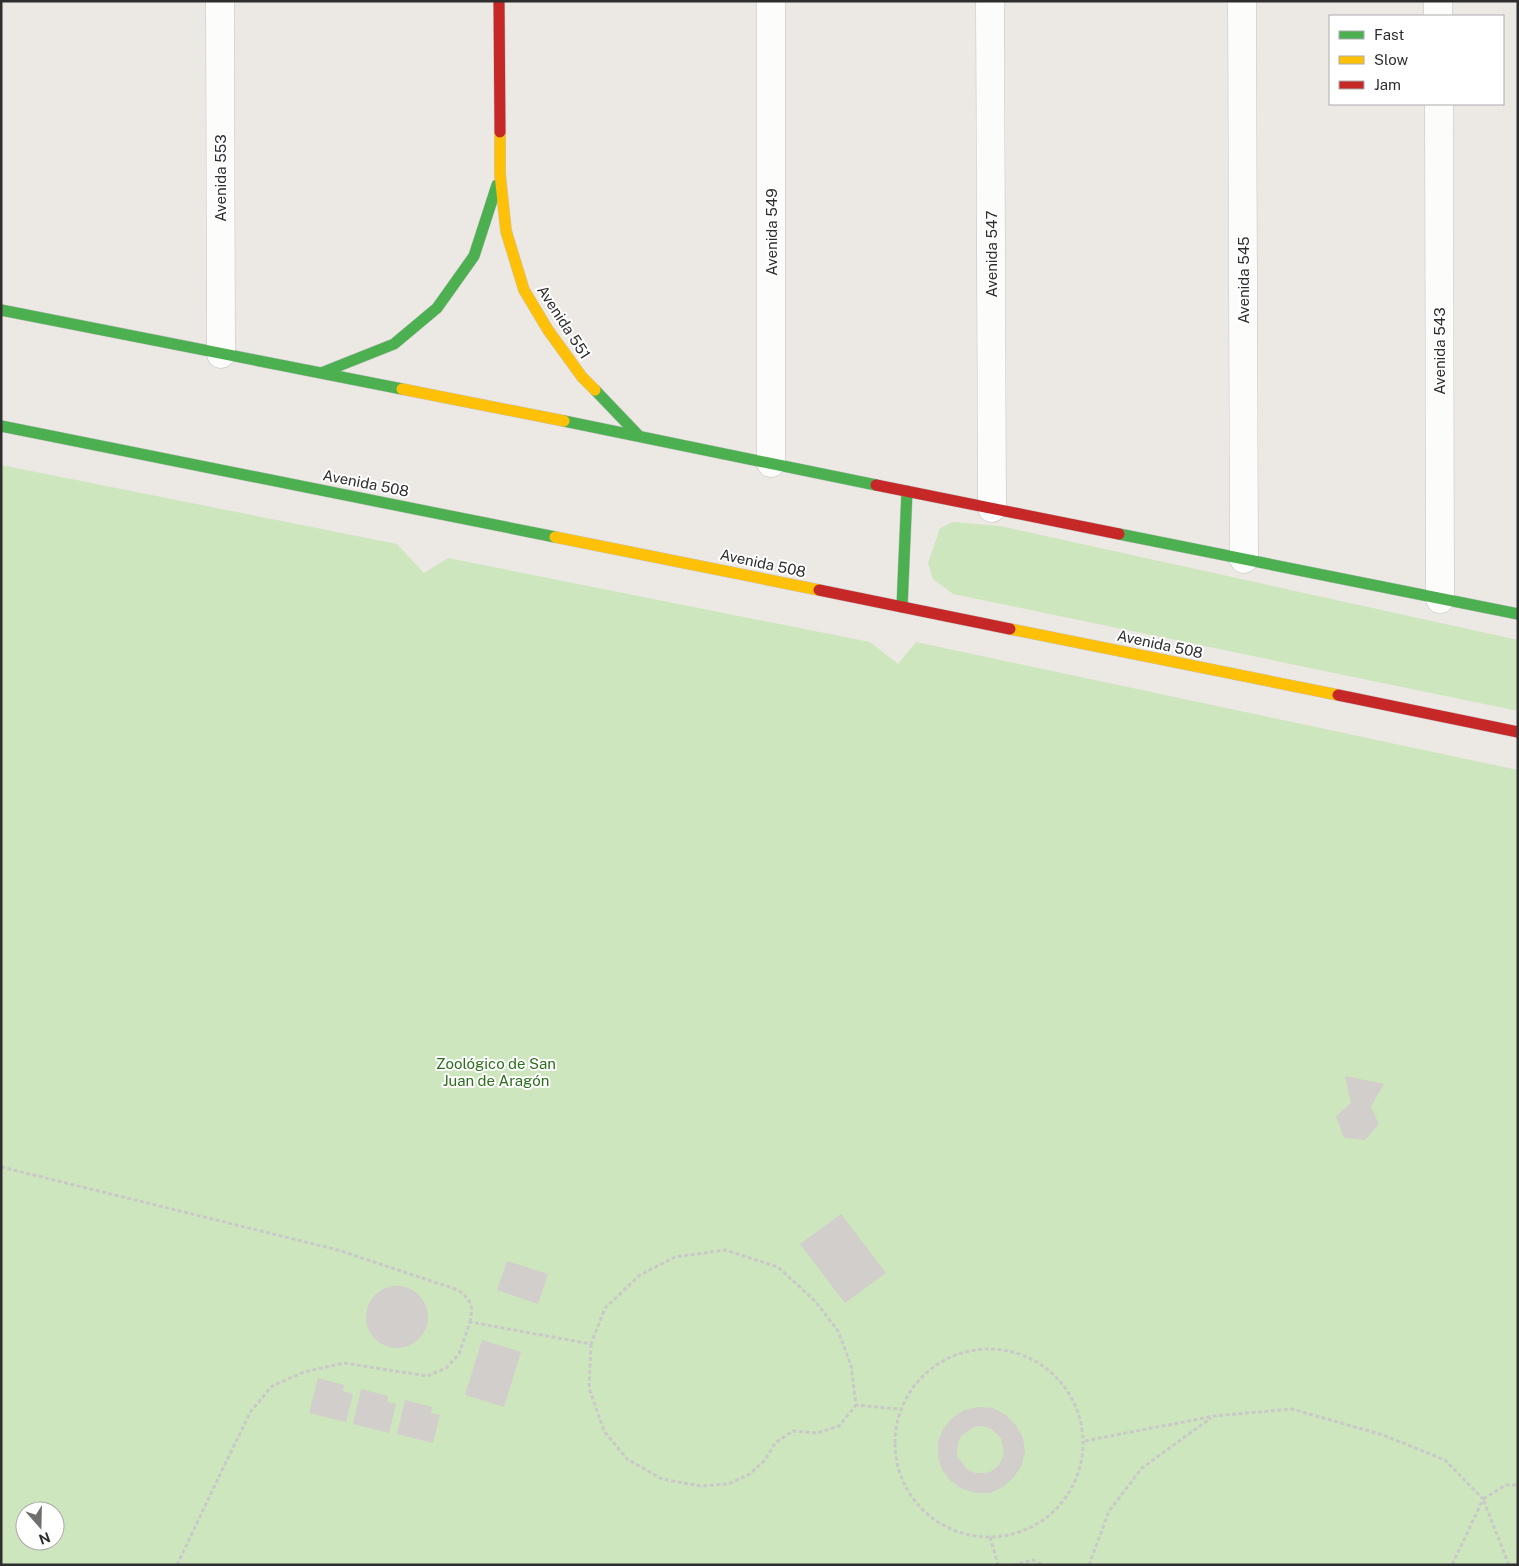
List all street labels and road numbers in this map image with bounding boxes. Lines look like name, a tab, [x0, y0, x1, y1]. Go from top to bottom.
street label: Avenida 553	[212, 134, 229, 222]
street label: Avenida 549	[763, 188, 780, 276]
street label: Avenida 547	[983, 211, 1000, 297]
street label: Avenida 545	[1235, 236, 1252, 324]
street label: Avenida 551	[534, 282, 594, 362]
street label: Avenida 543	[1431, 307, 1448, 395]
street label: Avenida 508	[322, 466, 410, 500]
street label: Avenida 508	[719, 546, 807, 580]
street label: Avenida 508	[1116, 627, 1204, 661]

